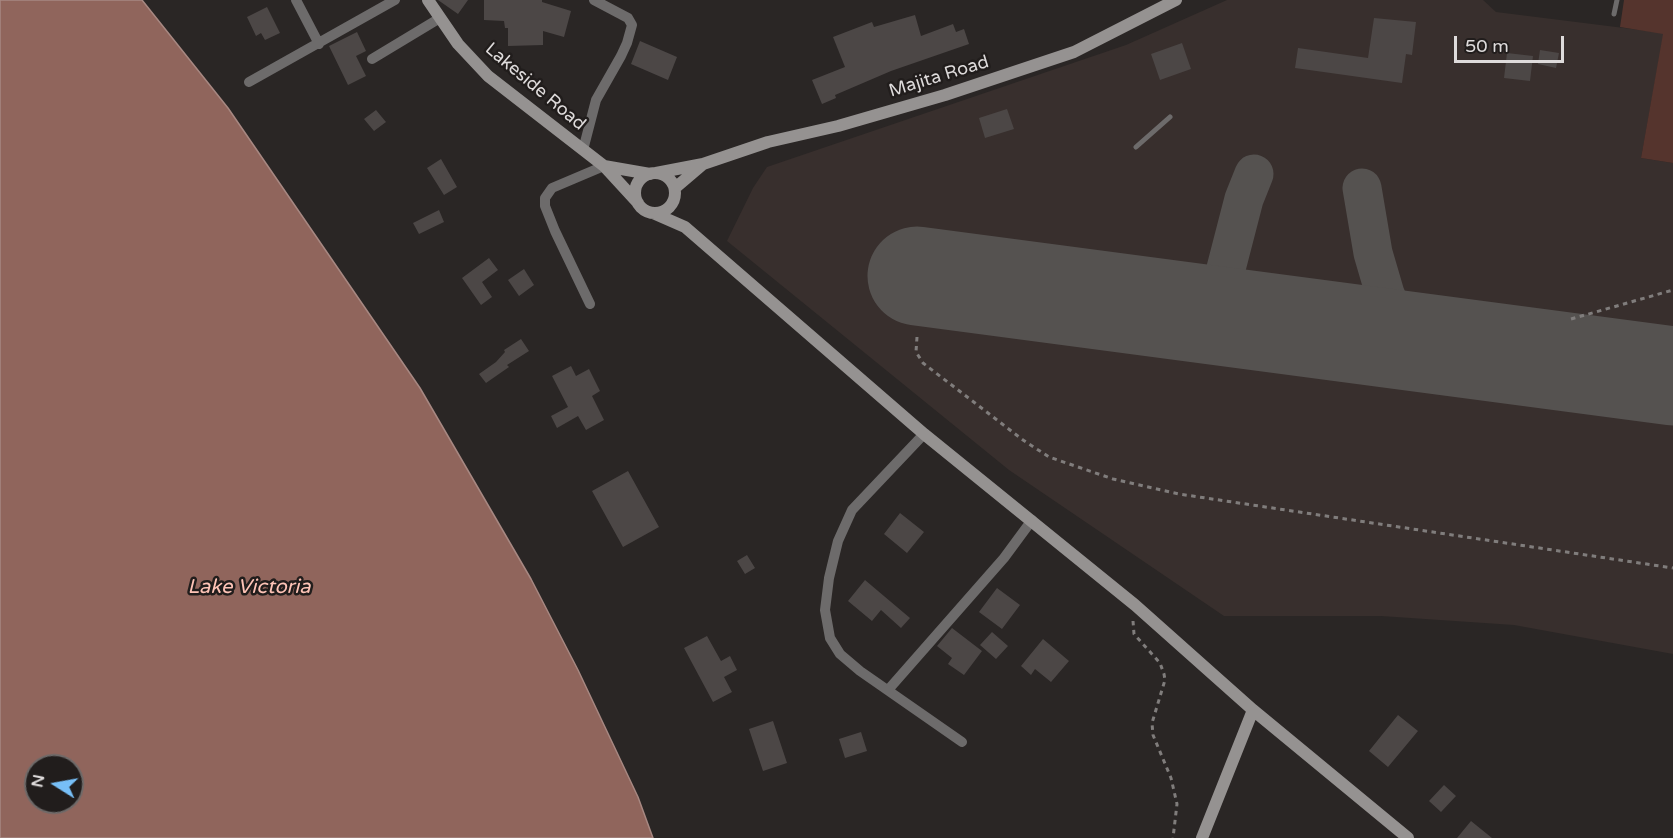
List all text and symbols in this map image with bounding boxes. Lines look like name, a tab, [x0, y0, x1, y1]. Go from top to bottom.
scale bar	[1457, 24, 1566, 62]
text: 50 m	[1465, 35, 1509, 57]
street label: Lakeside Road	[480, 39, 590, 135]
street label: Majita Road	[886, 52, 992, 102]
water label: Lake Victoria	[188, 576, 310, 600]
north arrow	[24, 754, 84, 814]
text: N	[27, 773, 49, 789]

